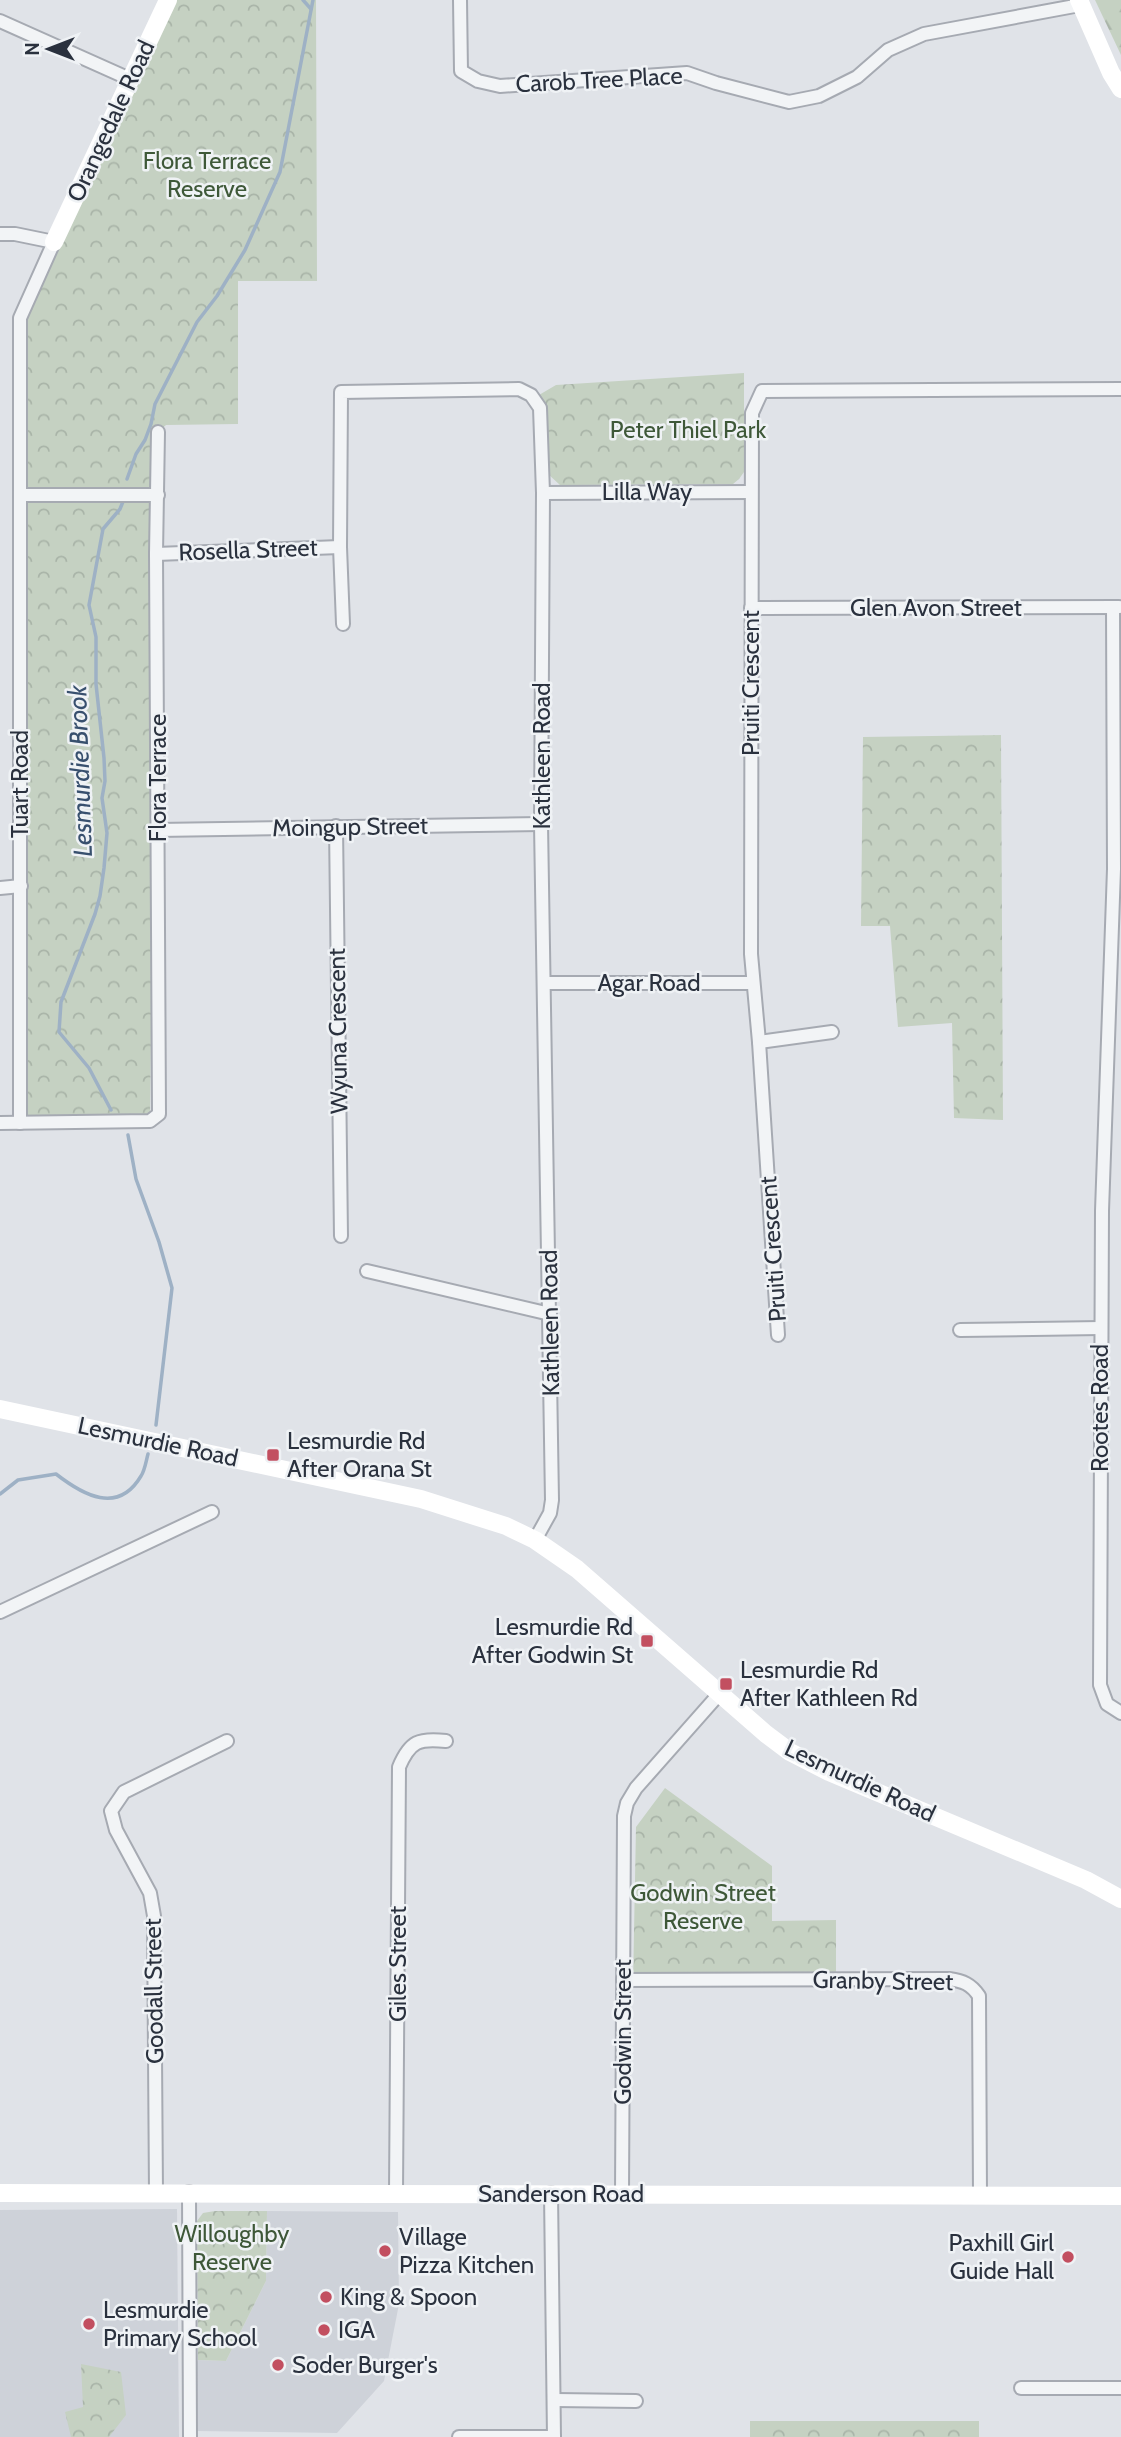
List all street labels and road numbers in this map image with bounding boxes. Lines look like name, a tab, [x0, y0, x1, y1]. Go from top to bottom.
street label: Orangedale Road	[60, 35, 161, 206]
street label: Carob Tree Place	[515, 61, 683, 98]
street label: Lilla Way	[602, 477, 692, 506]
street label: Rosella Street	[178, 533, 318, 566]
street label: Glen Avon Street	[850, 593, 1022, 622]
street label: Pruiti Crescent	[736, 610, 765, 756]
street label: Kathleen Road	[527, 683, 556, 829]
street label: Flora Terrace	[143, 714, 172, 842]
street label: Tuart Road	[5, 730, 34, 838]
street label: Moingup Street	[272, 811, 428, 842]
street label: Wyuna Crescent	[322, 948, 353, 1114]
street label: Agar Road	[597, 968, 701, 997]
street label: Pruiti Crescent	[753, 1175, 792, 1323]
street label: Kathleen Road	[534, 1249, 565, 1397]
street label: Rootes Road	[1085, 1344, 1114, 1472]
street label: Lesmurdie Road	[75, 1410, 241, 1473]
street label: Lesmurdie Road	[780, 1733, 940, 1828]
street label: Giles Street	[383, 1906, 412, 2022]
street label: Goodall Street	[138, 1918, 169, 2064]
street label: Godwin Street	[608, 1959, 637, 2105]
street label: Granby Street	[812, 1965, 954, 1996]
street label: Sanderson Road	[478, 2179, 644, 2208]

